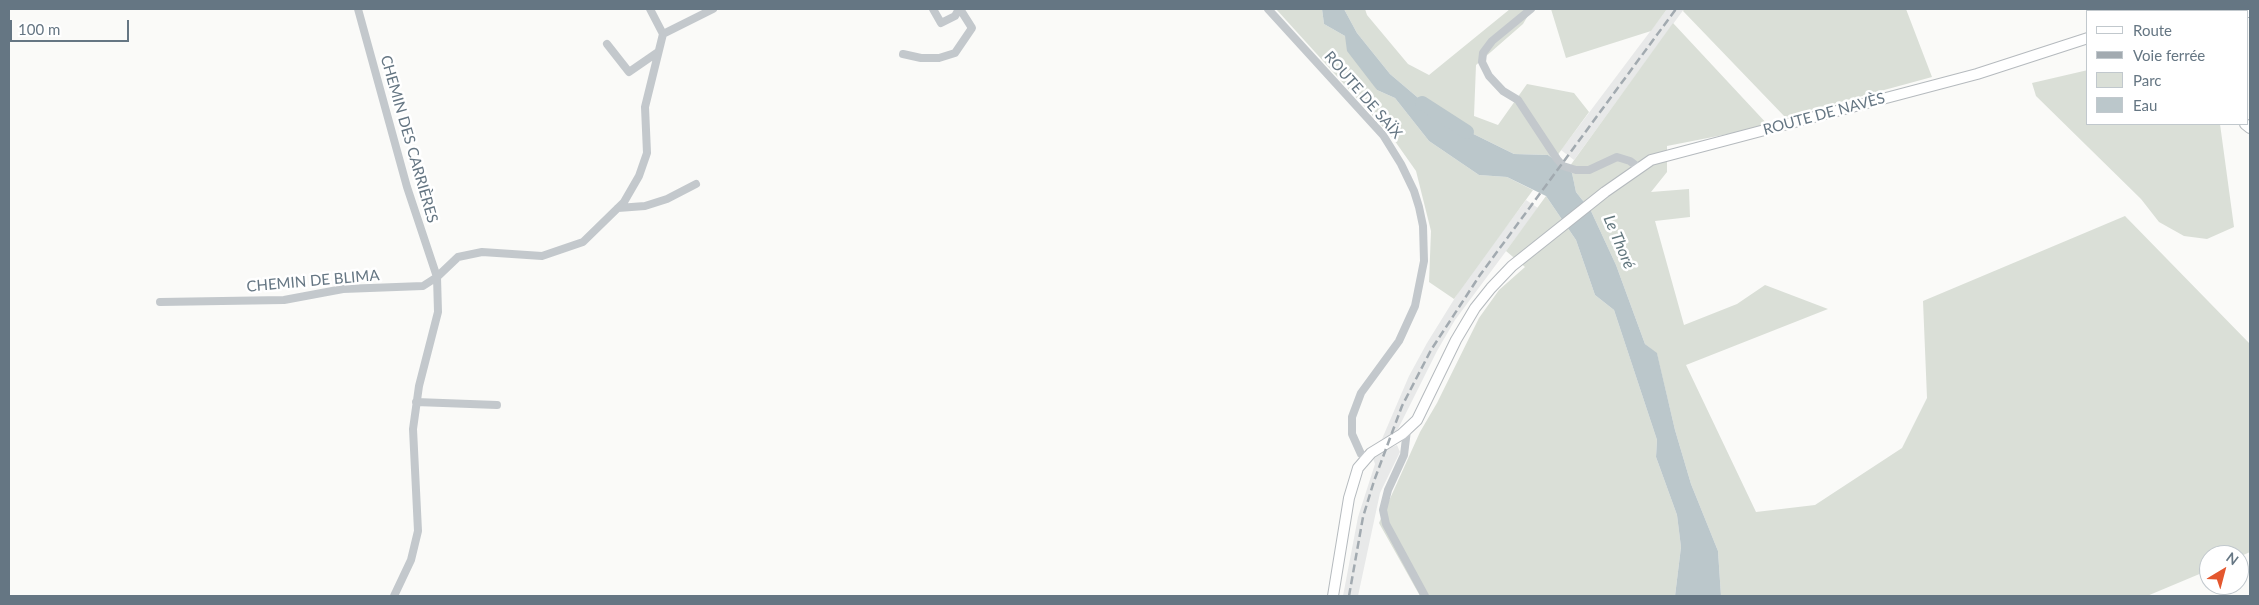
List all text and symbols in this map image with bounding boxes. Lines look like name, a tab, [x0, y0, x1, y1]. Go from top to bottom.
scale bar	[12, 10, 131, 42]
legend	[2086, 10, 2249, 125]
text: 100 m	[18, 20, 60, 38]
text: Route	[2133, 21, 2172, 39]
text: Voie ferrée	[2133, 46, 2205, 64]
street label: ROUTE DE SAÏX	[1320, 48, 1406, 142]
street label: CHEMIN DES CARRIÈRES	[376, 53, 442, 225]
text: Parc	[2133, 71, 2162, 89]
street label: ROUTE DE NAVÈS	[1761, 89, 1887, 139]
text: Eau	[2133, 96, 2157, 114]
water label: Le Thoré	[1599, 212, 1639, 272]
street label: CHEMIN DE BLIMA	[246, 266, 380, 296]
north arrow	[2199, 545, 2249, 595]
text: N	[2223, 548, 2242, 568]

